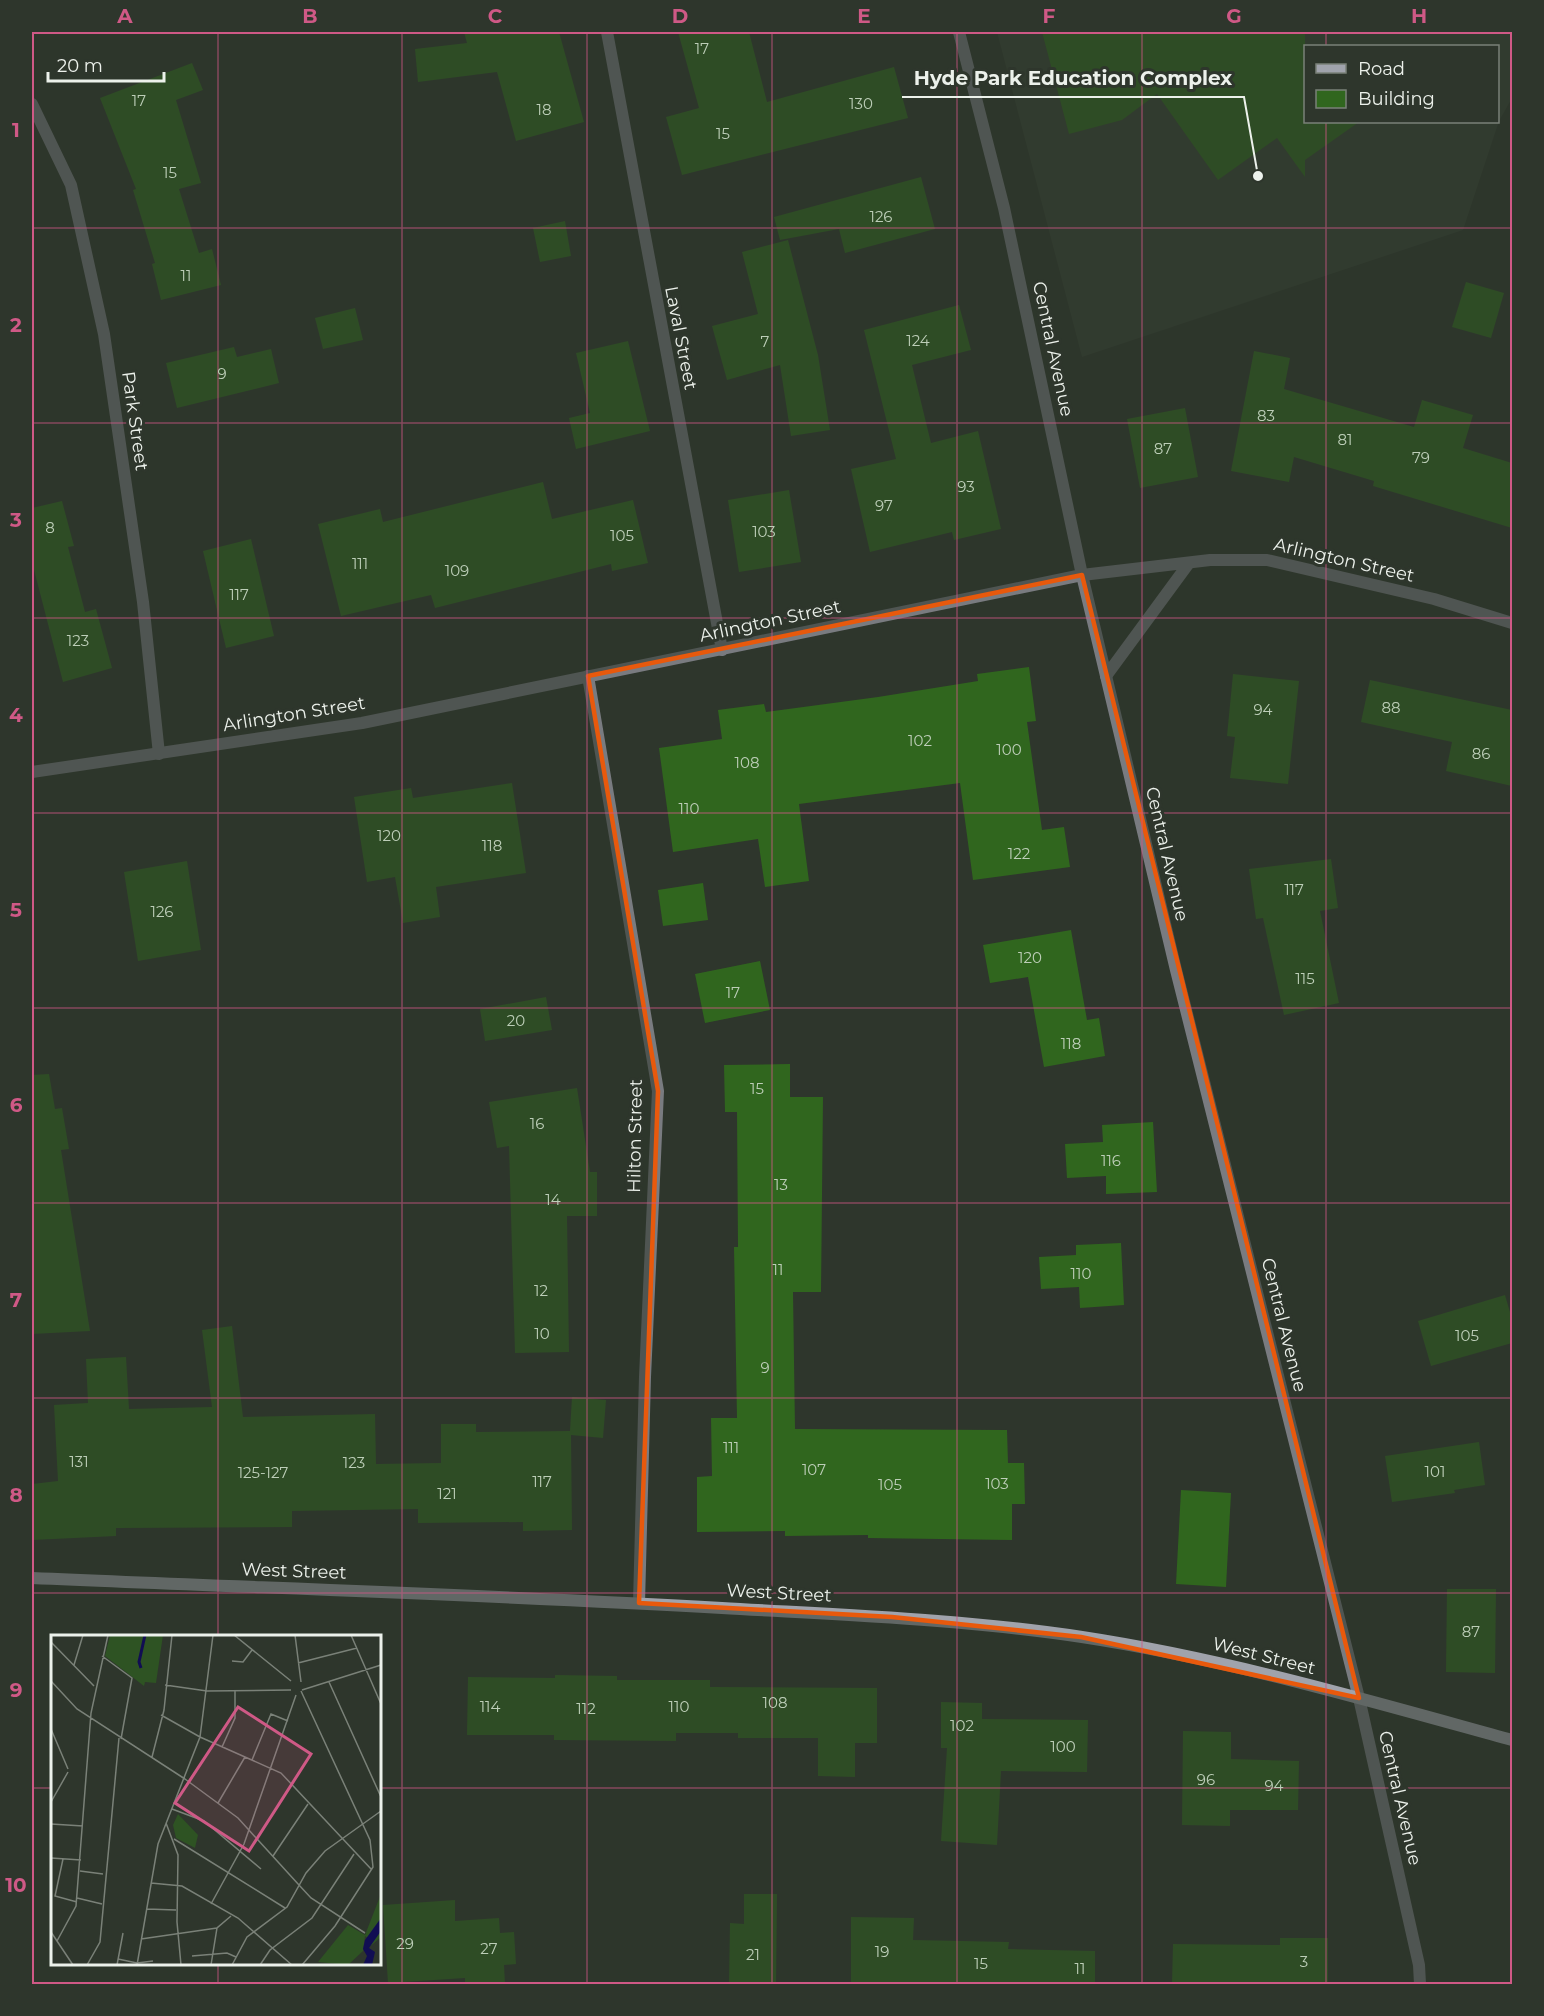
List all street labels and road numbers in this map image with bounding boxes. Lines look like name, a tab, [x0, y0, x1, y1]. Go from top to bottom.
street label: Central Avenue	[1028, 280, 1078, 419]
street label: Laval Street	[660, 284, 702, 392]
street label: Park Street	[117, 370, 153, 472]
street label: Arlington Street	[1272, 533, 1416, 587]
street label: Arlington Street	[697, 595, 843, 647]
street label: Arlington Street	[221, 692, 367, 736]
street label: Central Avenue	[1141, 785, 1193, 923]
street label: Hilton Street	[623, 1079, 647, 1193]
street label: Central Avenue	[1257, 1256, 1311, 1394]
street label: West Street	[241, 1558, 347, 1584]
street label: West Street	[726, 1579, 832, 1607]
street label: West Street	[1210, 1633, 1318, 1679]
street label: Central Avenue	[1374, 1729, 1426, 1867]

